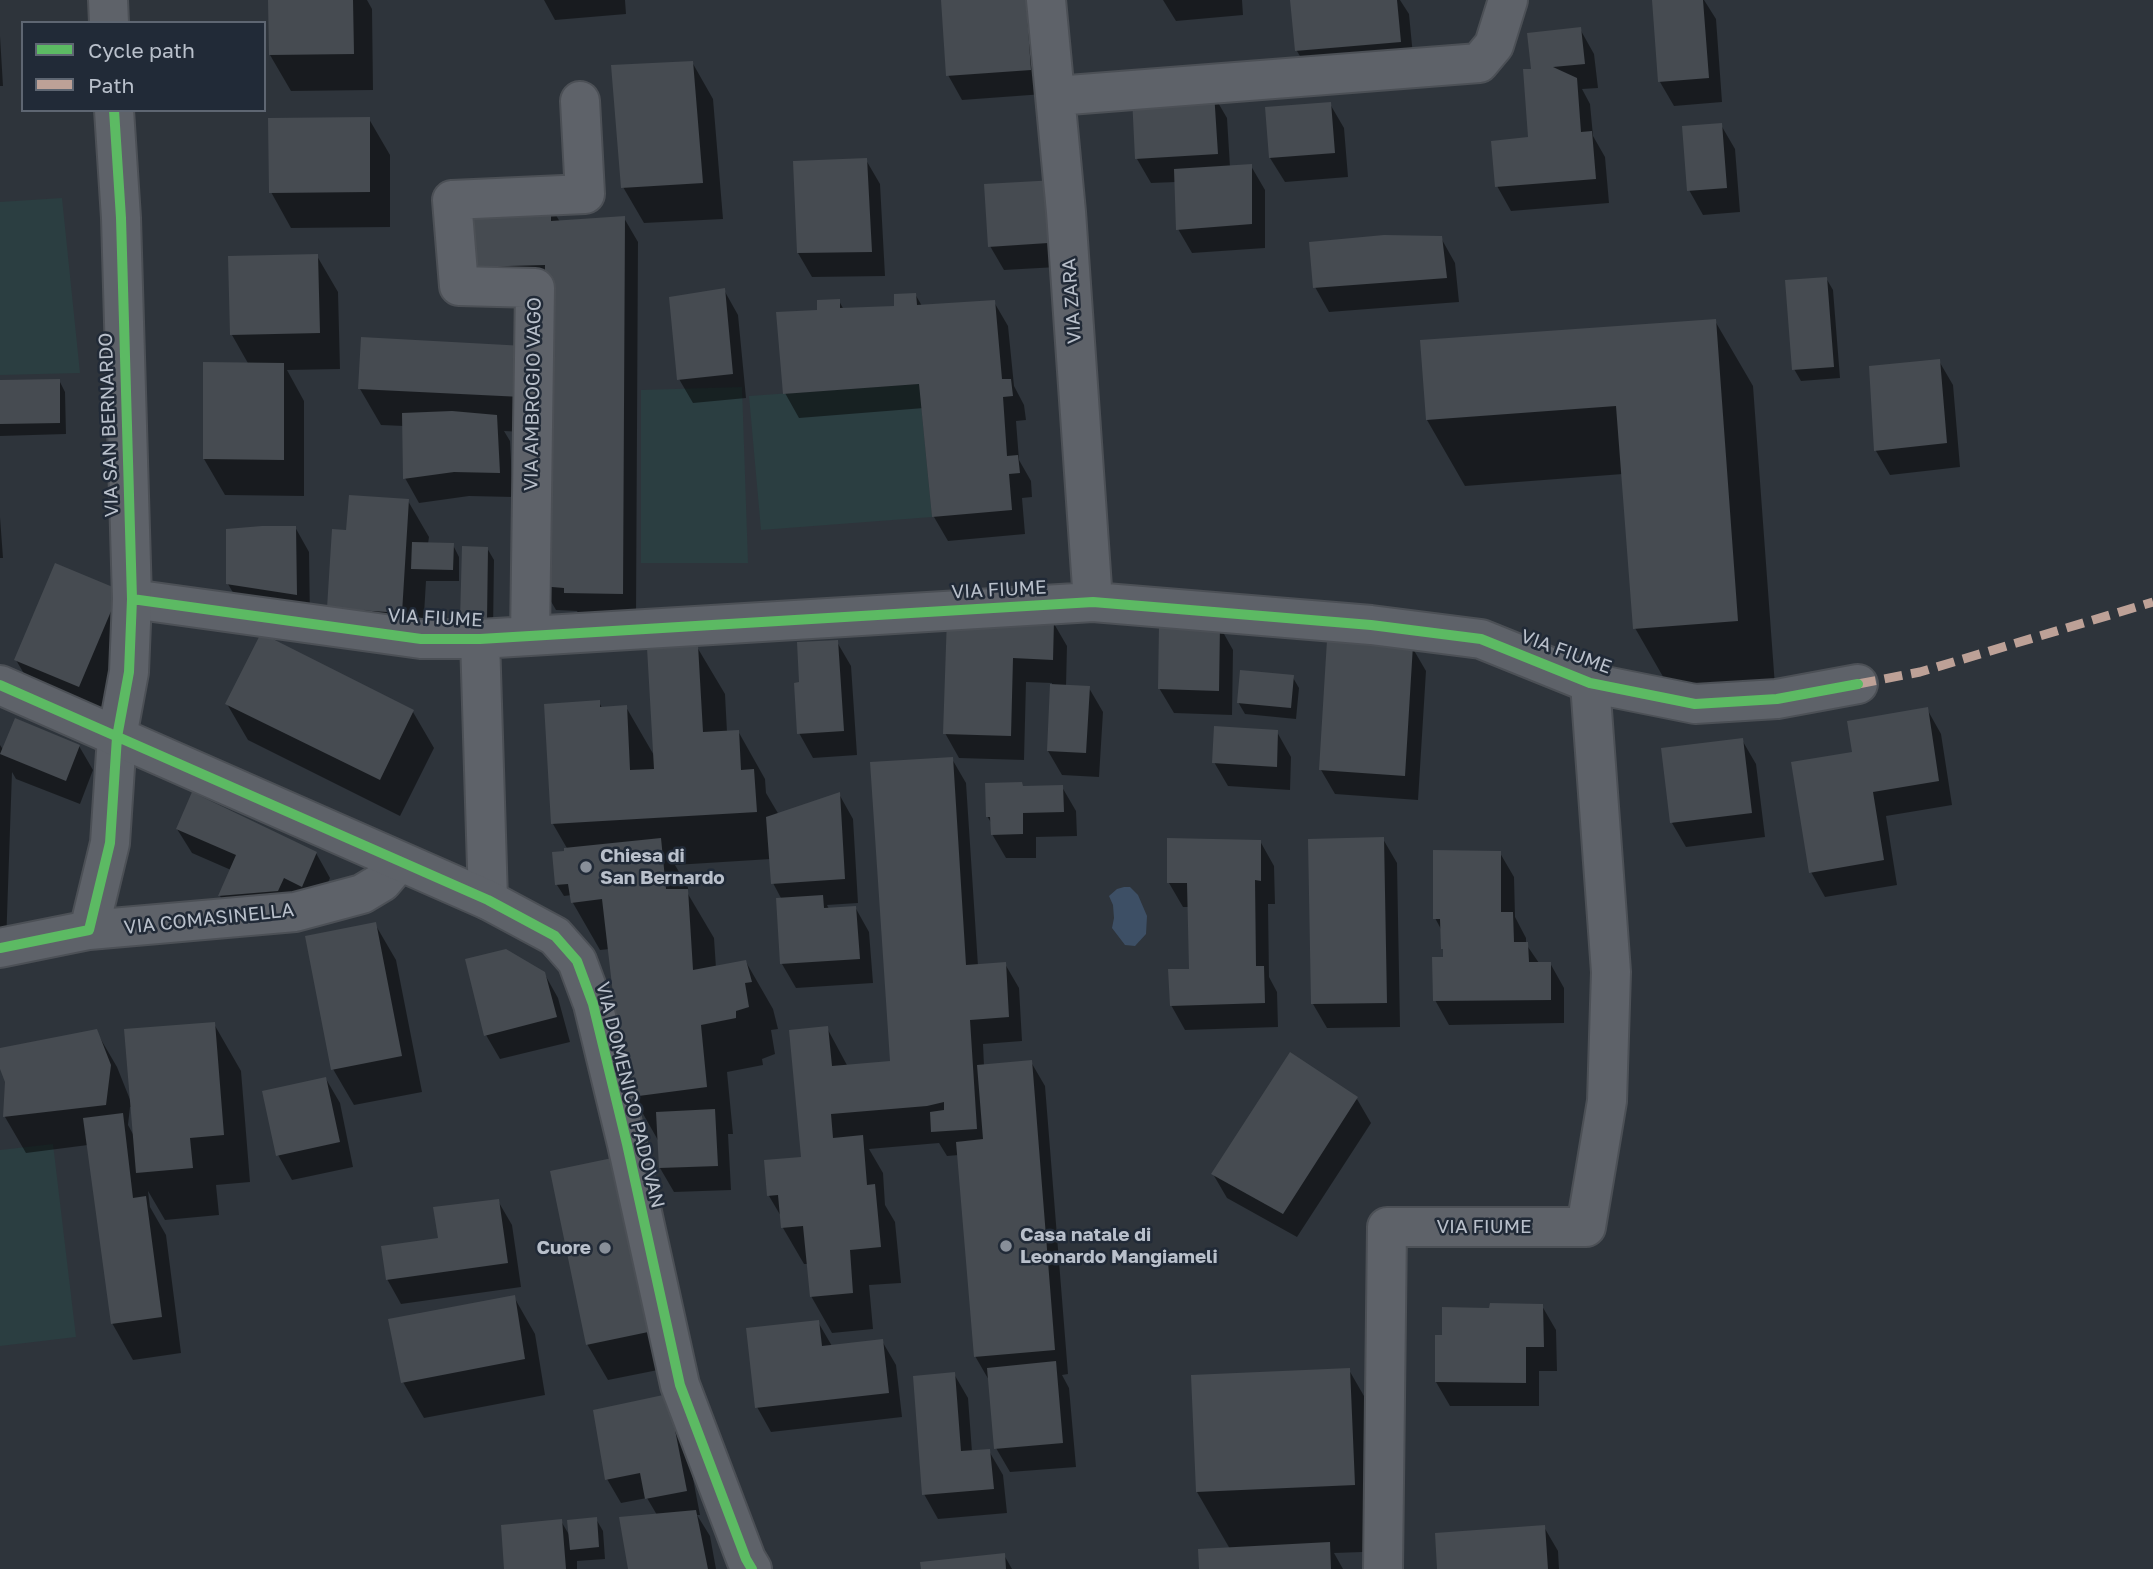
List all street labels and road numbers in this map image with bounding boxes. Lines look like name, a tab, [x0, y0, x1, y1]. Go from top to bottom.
street label: VIA ZARA	[1058, 257, 1086, 345]
street label: VIA AMBROGIO VAGO	[520, 297, 546, 491]
street label: VIA SAN BERNARDO	[94, 332, 124, 518]
street label: VIA FIUME	[951, 576, 1047, 604]
street label: VIA FIUME	[387, 604, 483, 632]
street label: VIA FIUME	[1517, 625, 1615, 679]
street label: VIA COMASINELLA	[123, 899, 295, 939]
street label: VIA DOMENICO PADOVAN	[591, 979, 669, 1211]
street label: VIA FIUME	[1436, 1216, 1532, 1238]

